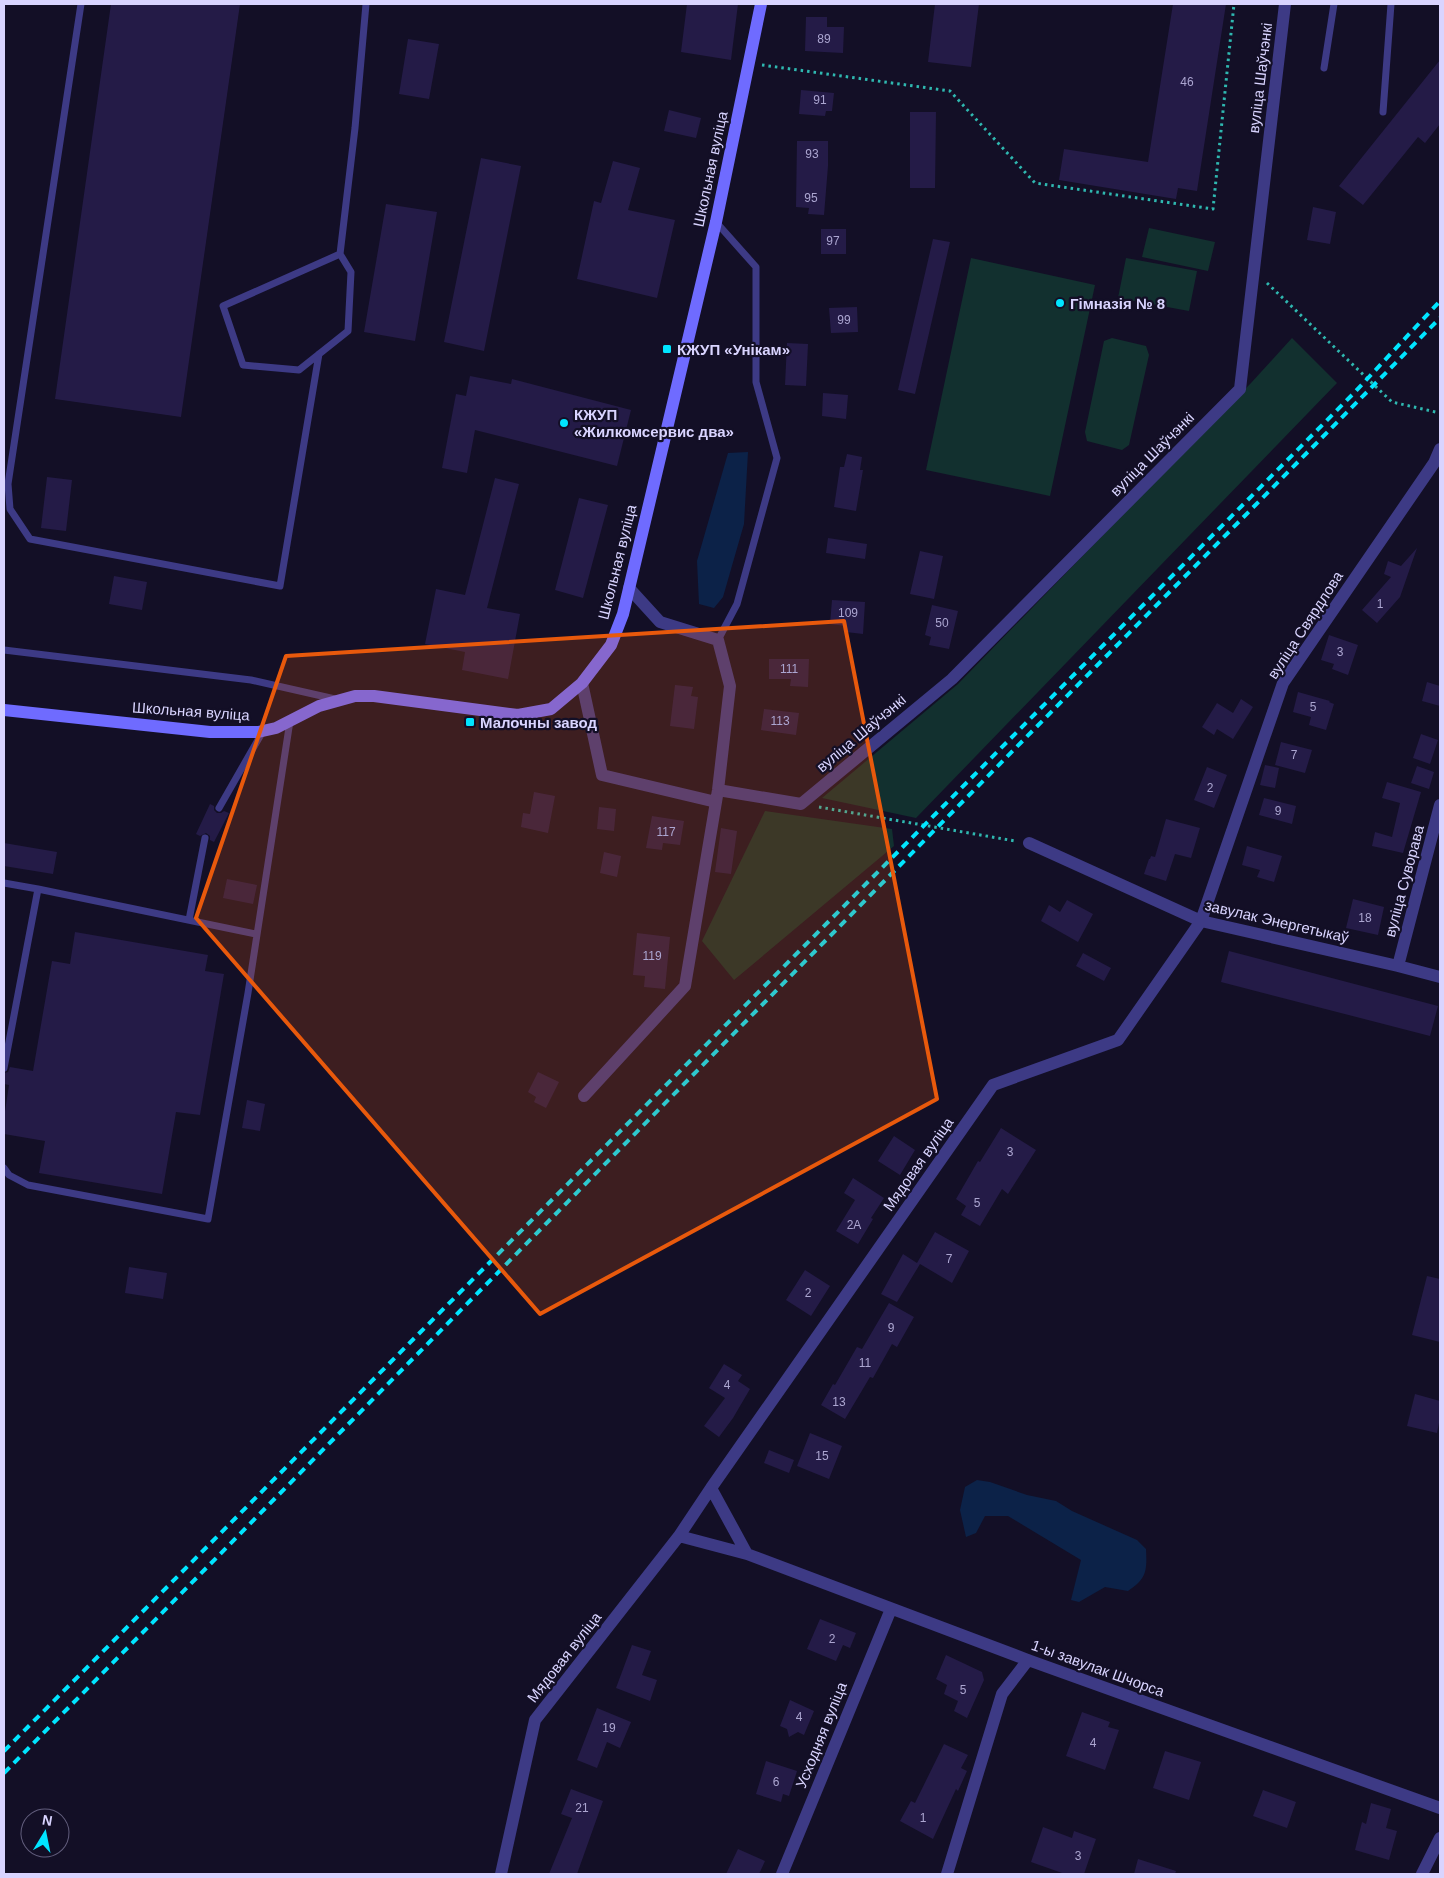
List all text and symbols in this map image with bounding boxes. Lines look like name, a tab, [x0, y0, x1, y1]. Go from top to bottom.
street label: вуліца Шаўчэнкі	[1245, 22, 1275, 134]
house number: 89	[817, 32, 831, 46]
house number: 46	[1180, 75, 1194, 89]
house number: 91	[813, 93, 827, 107]
street label: Школьная вуліца	[689, 109, 731, 228]
house number: 93	[805, 147, 819, 161]
house number: 95	[804, 191, 818, 205]
house number: 97	[826, 234, 840, 248]
place label: Гімназія № 8	[1070, 295, 1165, 312]
marker: Гімназія № 8	[1054, 297, 1066, 309]
house number: 99	[837, 313, 851, 327]
place label: КЖУП «Унікам»	[677, 341, 790, 358]
marker: КЖУП «Унікам»	[661, 343, 673, 355]
place label: КЖУП «Жилкомсервис два»	[574, 406, 734, 440]
street label: вуліца Шаўчэнкі	[1107, 409, 1197, 499]
marker: КЖУП «Жилкомсервис два»	[558, 417, 570, 429]
street label: Школьная вуліца	[595, 502, 640, 621]
street label: вуліца Свярдлова	[1264, 567, 1346, 682]
house number: 1	[1377, 597, 1384, 611]
house number: 109	[838, 606, 858, 620]
house number: 50	[935, 616, 949, 630]
house number: 3	[1337, 645, 1344, 659]
house number: 111	[780, 662, 798, 676]
street label: вуліца Шаўчэнкі	[813, 691, 909, 775]
street label: Школьная вуліца	[132, 698, 251, 724]
house number: 5	[1310, 700, 1317, 714]
place label: Малочны завод	[480, 714, 597, 731]
house number: 113	[770, 714, 790, 728]
marker: Малочны завод	[464, 716, 476, 728]
house number: 7	[1291, 748, 1298, 762]
house number: 2	[1207, 781, 1214, 795]
house number: 9	[1275, 804, 1282, 818]
street label: вуліца Суворава	[1381, 822, 1427, 939]
house number: 117	[656, 825, 676, 839]
street label: завулак Энергетыкаў	[1203, 896, 1351, 946]
house number: 18	[1358, 911, 1372, 925]
house number: 119	[642, 949, 662, 963]
street label: Мядовая вуліца	[879, 1114, 957, 1214]
house number: 3	[1007, 1145, 1014, 1159]
house number: 5	[974, 1196, 981, 1210]
house number: 2А	[847, 1218, 861, 1232]
house number: 7	[946, 1252, 953, 1266]
house number: 2	[805, 1286, 812, 1300]
house number: 9	[888, 1321, 895, 1335]
house number: 11	[859, 1356, 872, 1370]
house number: 4	[724, 1378, 731, 1392]
house number: 13	[832, 1395, 846, 1409]
house number: 15	[815, 1449, 829, 1463]
street label: Мядовая вуліца	[523, 1608, 605, 1706]
house number: 2	[829, 1632, 836, 1646]
street label: 1-ы завулак Шчорса	[1029, 1636, 1167, 1700]
street label: Усходняя вуліца	[792, 1679, 850, 1790]
house number: 5	[960, 1683, 967, 1697]
house number: 4	[796, 1710, 803, 1724]
house number: 19	[602, 1721, 616, 1735]
house number: 4	[1090, 1736, 1097, 1750]
house number: 6	[773, 1775, 780, 1789]
house number: 21	[575, 1801, 589, 1815]
north arrow	[20, 1808, 70, 1858]
text: N	[41, 1811, 54, 1829]
house number: 1	[920, 1811, 927, 1825]
house number: 3	[1075, 1849, 1082, 1863]

